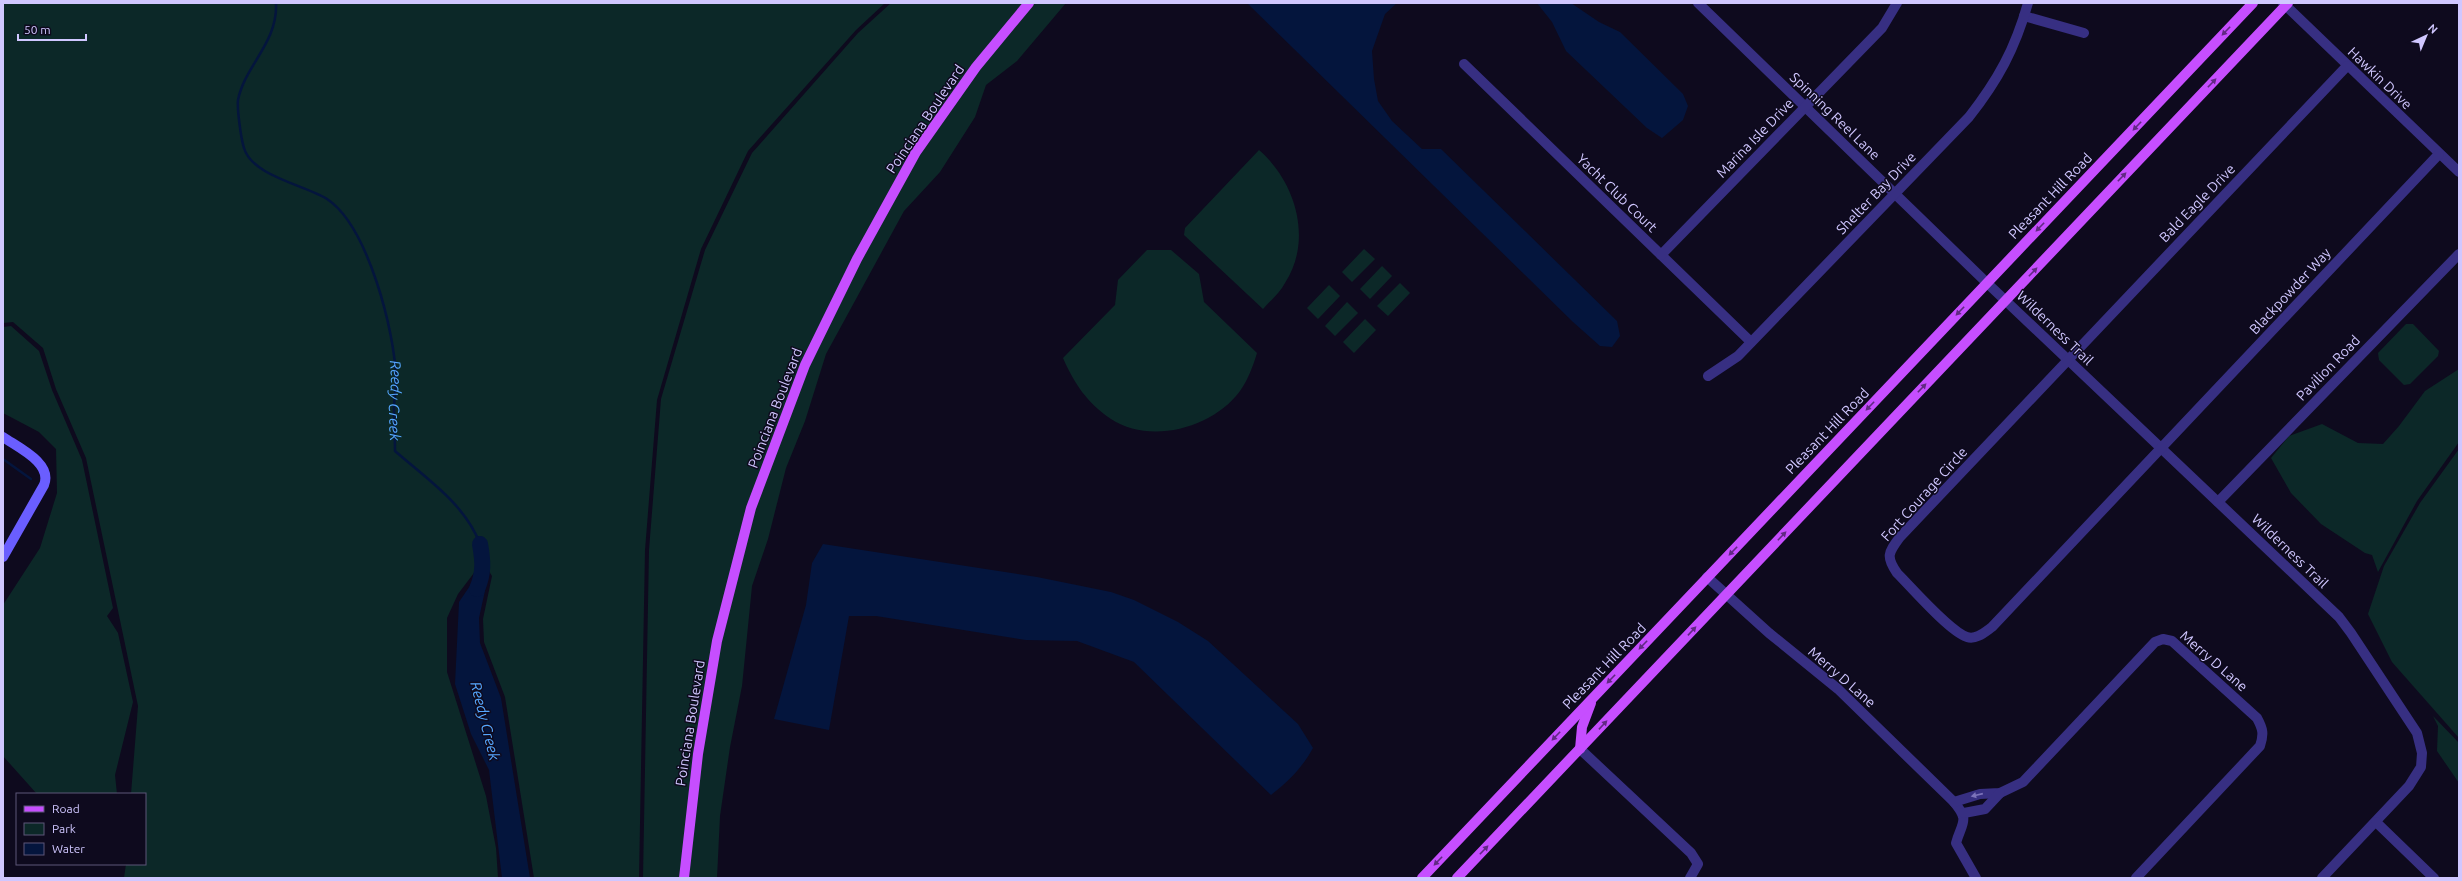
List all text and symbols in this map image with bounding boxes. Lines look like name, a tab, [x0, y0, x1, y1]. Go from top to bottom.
scale bar	[18, 16, 86, 42]
north arrow	[2406, 16, 2446, 56]
text: N	[2426, 22, 2440, 36]
text: 50 m	[24, 23, 51, 36]
one-way arrow	[2221, 26, 2231, 36]
street label: Hawkin Drive	[2345, 44, 2415, 112]
street label: Poinciana Boulevard	[883, 62, 967, 176]
street label: Spinning Reel Lane	[1787, 69, 1883, 163]
one-way arrow	[2207, 78, 2217, 88]
street label: Marina Isle Drive	[1713, 95, 1797, 181]
one-way arrow	[2133, 121, 2142, 130]
street label: Shelter Bay Drive	[1833, 149, 1919, 237]
street label: Pleasant Hill Road	[2005, 150, 2095, 242]
street label: Yacht Club Court	[1574, 151, 1661, 236]
street label: Bald Eagle Drive	[2156, 161, 2238, 245]
one-way arrow	[2118, 172, 2127, 182]
one-way arrow	[2035, 222, 2045, 232]
street label: Blackpowder Way	[2246, 245, 2334, 337]
one-way arrow	[2028, 267, 2038, 277]
street label: Wilderness Trail	[2014, 288, 2097, 369]
one-way arrow	[1956, 307, 1965, 316]
street label: Pavilion Road	[2293, 332, 2363, 404]
street label: Poinciana Boulevard	[745, 346, 805, 470]
water label: Reedy Creek	[386, 359, 405, 441]
one-way arrow	[1917, 383, 1927, 393]
street label: Pleasant Hill Road	[1782, 385, 1872, 477]
one-way arrow	[1866, 401, 1875, 411]
street label: Fort Courage Circle	[1878, 444, 1970, 544]
street label: Wilderness Trail	[2249, 511, 2332, 592]
one-way arrow	[1777, 531, 1786, 541]
one-way arrow	[1728, 546, 1737, 556]
street label: Pleasant Hill Road	[1559, 620, 1649, 712]
one-way arrow	[1687, 626, 1697, 636]
street label: Merry D Lane	[2177, 627, 2251, 695]
one-way arrow	[1638, 640, 1648, 650]
street label: Merry D Lane	[1805, 643, 1879, 711]
street label: Poinciana Boulevard	[672, 659, 708, 787]
one-way arrow	[1606, 674, 1616, 684]
water label: Reedy Creek	[467, 680, 504, 762]
one-way arrow	[1598, 720, 1608, 730]
one-way arrow	[1552, 731, 1561, 741]
legend	[16, 793, 146, 865]
one-way arrow	[1970, 793, 1983, 799]
text: Road	[52, 802, 80, 815]
text: Park	[52, 822, 76, 835]
text: Water	[52, 842, 85, 855]
one-way arrow	[1479, 845, 1489, 855]
one-way arrow	[1433, 856, 1443, 866]

